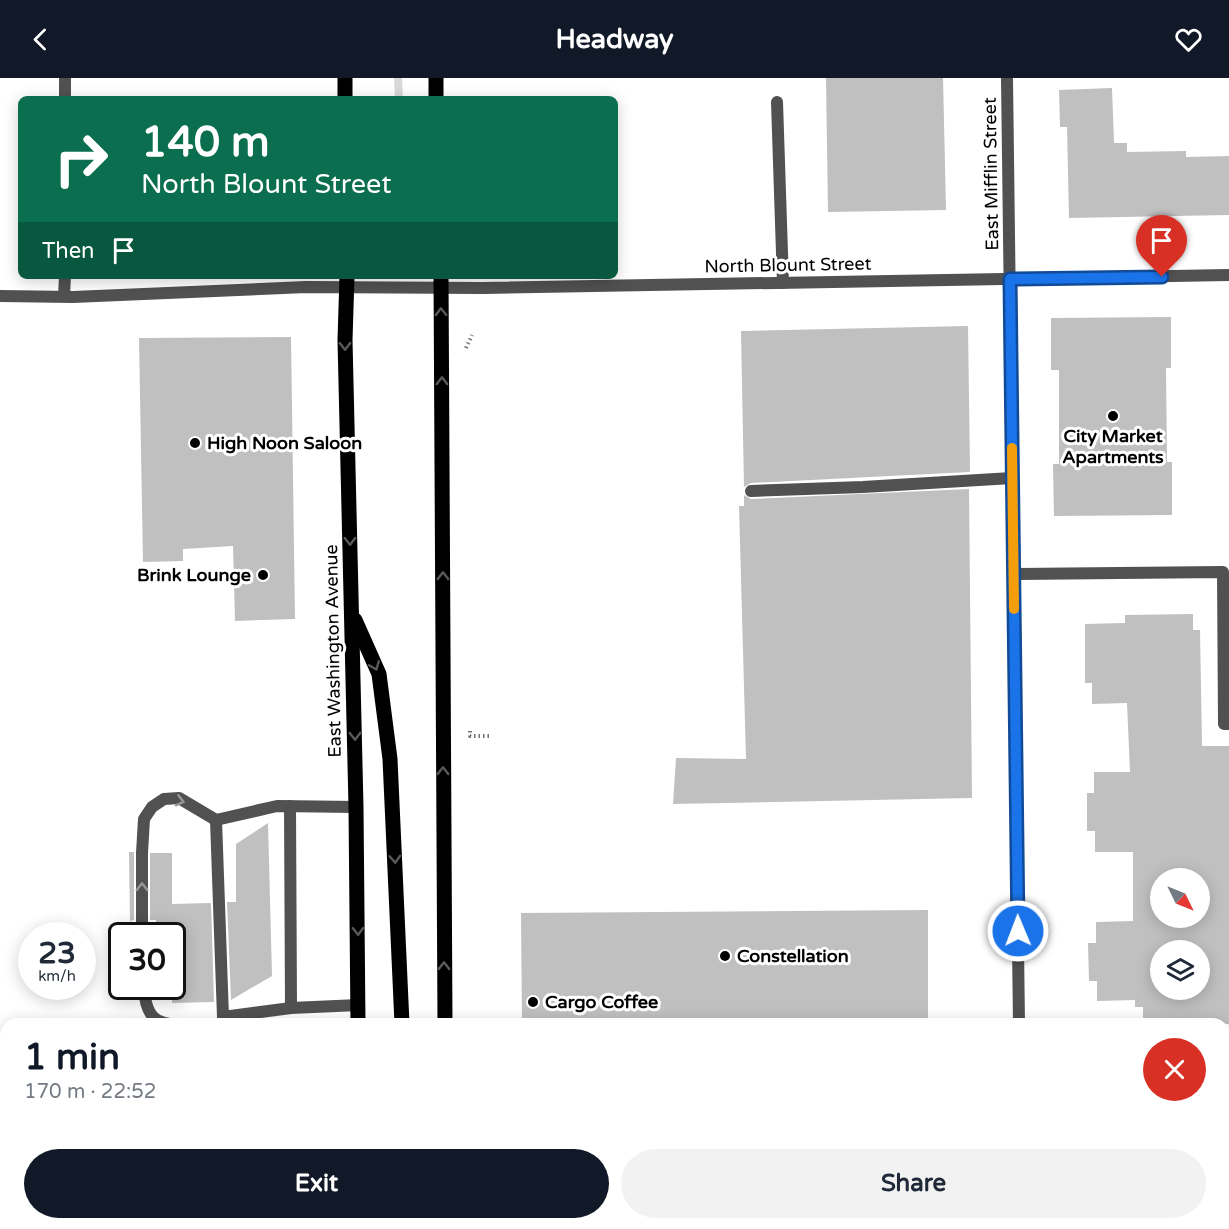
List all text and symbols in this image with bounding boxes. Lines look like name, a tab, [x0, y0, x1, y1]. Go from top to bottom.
icon: back	[24, 23, 57, 56]
text: Headway	[555, 23, 674, 56]
icon: heart	[1172, 23, 1205, 56]
street label: East Mifflin Street	[979, 97, 1003, 251]
text: 140 m	[141, 117, 270, 168]
icon: right	[42, 120, 120, 198]
text: North Blount Street	[141, 168, 392, 201]
pin	[1136, 215, 1187, 277]
icon: arrive	[1145, 224, 1178, 257]
icon: arrive	[107, 234, 140, 267]
text: Then	[42, 238, 95, 264]
street label: North Blount Street	[704, 253, 872, 277]
one-way arrow	[435, 308, 447, 317]
one-way arrow	[339, 342, 352, 351]
one-way arrow	[436, 377, 448, 386]
marker: City Market Apartments	[1106, 409, 1120, 423]
place label: City Market Apartments	[1062, 425, 1164, 468]
place label: High Noon Saloon	[207, 432, 362, 454]
marker: High Noon Saloon	[188, 436, 202, 450]
one-way arrow	[344, 537, 356, 546]
street label: East Washington Avenue	[320, 544, 346, 758]
place label: Brink Lounge	[137, 564, 251, 586]
marker: Brink Lounge	[256, 568, 270, 582]
one-way arrow	[437, 572, 449, 581]
one-way arrow	[368, 659, 380, 670]
one-way arrow	[348, 732, 361, 741]
one-way arrow	[437, 767, 450, 776]
one-way arrow	[175, 794, 185, 807]
one-way arrow	[388, 855, 401, 864]
north arrow	[1150, 868, 1210, 928]
map controls	[1150, 868, 1210, 1000]
one-way arrow	[136, 882, 148, 891]
position arrow	[986, 899, 1050, 963]
speed limit sign: 30	[108, 922, 186, 1000]
one-way arrow	[352, 927, 364, 936]
text: 23	[38, 935, 76, 972]
button: layers	[1150, 940, 1210, 1000]
place label: Constellation	[737, 945, 849, 967]
marker: Constellation	[718, 949, 732, 963]
one-way arrow	[438, 962, 451, 971]
text: km/h	[38, 967, 76, 985]
place label: Cargo Coffee	[545, 991, 658, 1013]
marker: Cargo Coffee	[526, 995, 540, 1009]
text: 1 min	[24, 1036, 120, 1079]
button: close	[1143, 1038, 1206, 1101]
text: 170 m · 22:52	[24, 1080, 156, 1104]
button: Exit	[24, 1149, 609, 1218]
button: Share	[621, 1149, 1206, 1218]

